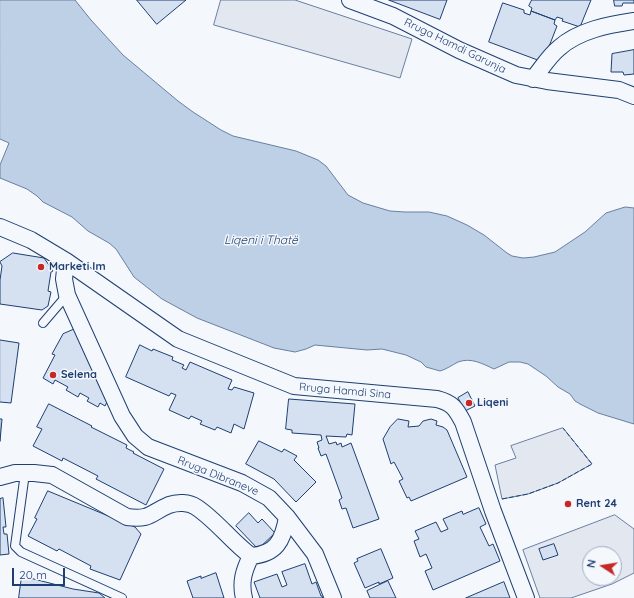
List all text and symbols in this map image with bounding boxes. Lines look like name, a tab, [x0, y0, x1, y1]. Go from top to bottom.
street label: Rruga Hamdi Garunja	[402, 16, 508, 76]
water label: Liqeni i Thatë	[224, 233, 298, 247]
place label: Marketi Im	[49, 260, 106, 274]
marker: Marketi Im	[36, 262, 46, 272]
place label: Selena	[61, 368, 97, 382]
marker: Selena	[48, 370, 58, 380]
street label: Rruga Hamdi Sina	[298, 380, 392, 402]
place label: Liqeni	[477, 396, 508, 410]
marker: Liqeni	[464, 398, 474, 408]
street label: Rruga Dibraneve	[175, 454, 261, 498]
place label: Rent 24	[576, 497, 617, 511]
marker: Rent 24	[563, 499, 573, 509]
north arrow	[582, 546, 622, 586]
text: N	[584, 558, 599, 569]
scale bar	[14, 560, 67, 586]
text: 20 m	[19, 567, 47, 582]

